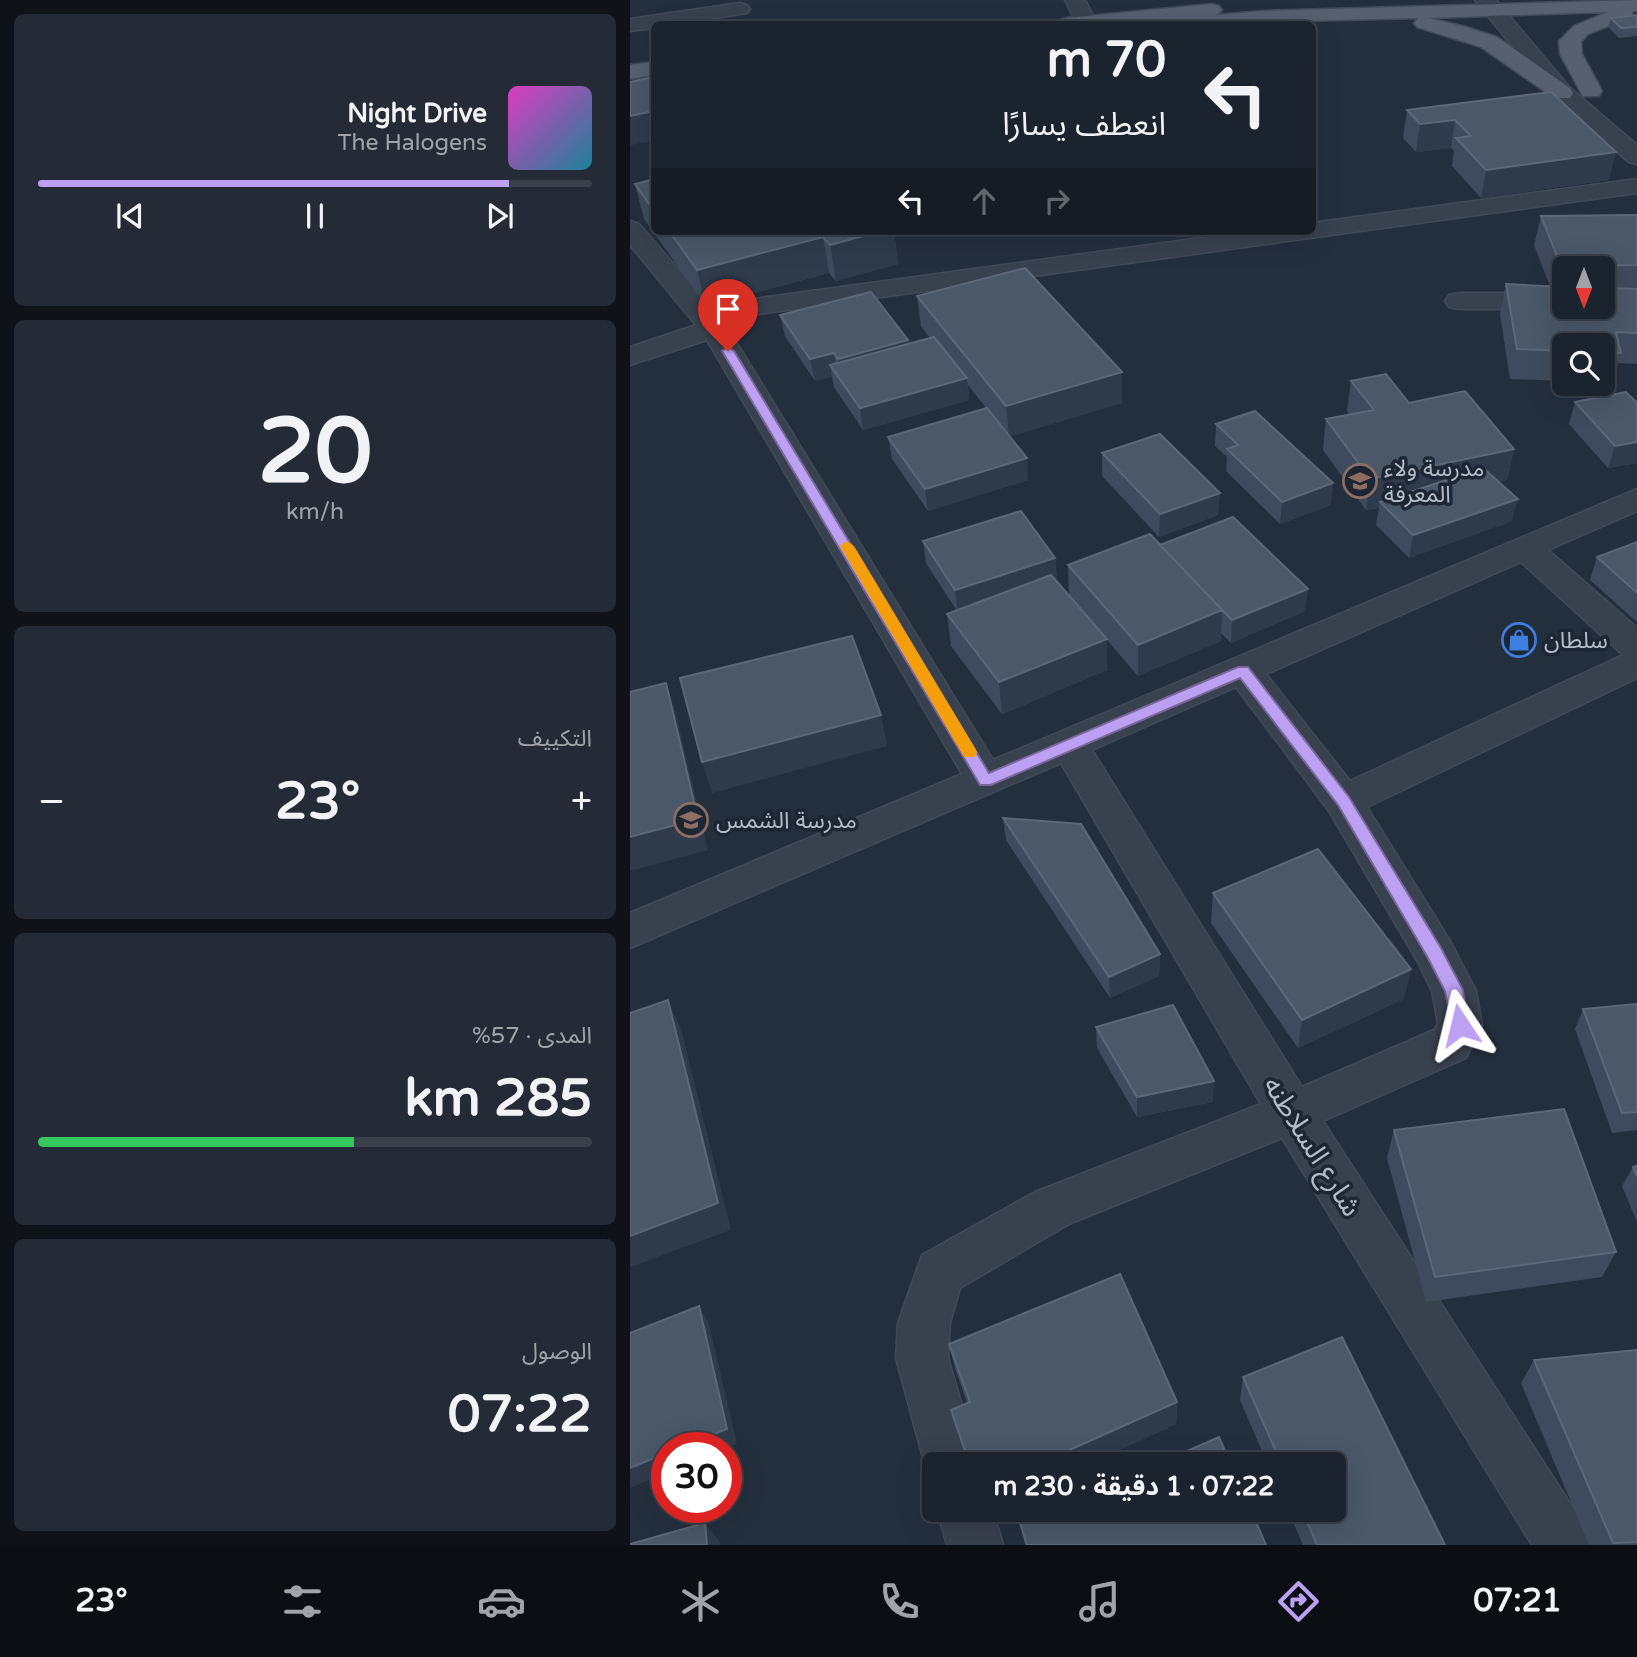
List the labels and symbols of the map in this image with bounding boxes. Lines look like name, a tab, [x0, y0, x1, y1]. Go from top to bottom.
north arrow	[1552, 256, 1615, 318]
pin	[698, 279, 758, 351]
place label: مدرسة ولاء المعرفة	[1384, 455, 1484, 509]
school or university icon: مدرسة ولاء المعرفة	[1341, 462, 1379, 500]
shop icon: سلطان	[1500, 621, 1538, 659]
place label: سلطان	[1544, 627, 1608, 655]
school or university icon: مدرسة الشمس	[672, 801, 710, 839]
place label: مدرسة الشمس	[716, 807, 857, 835]
position arrow	[1423, 988, 1497, 1062]
street label: شارع السلاطنه	[1253, 1070, 1369, 1224]
speed limit sign: 30	[651, 1432, 742, 1523]

